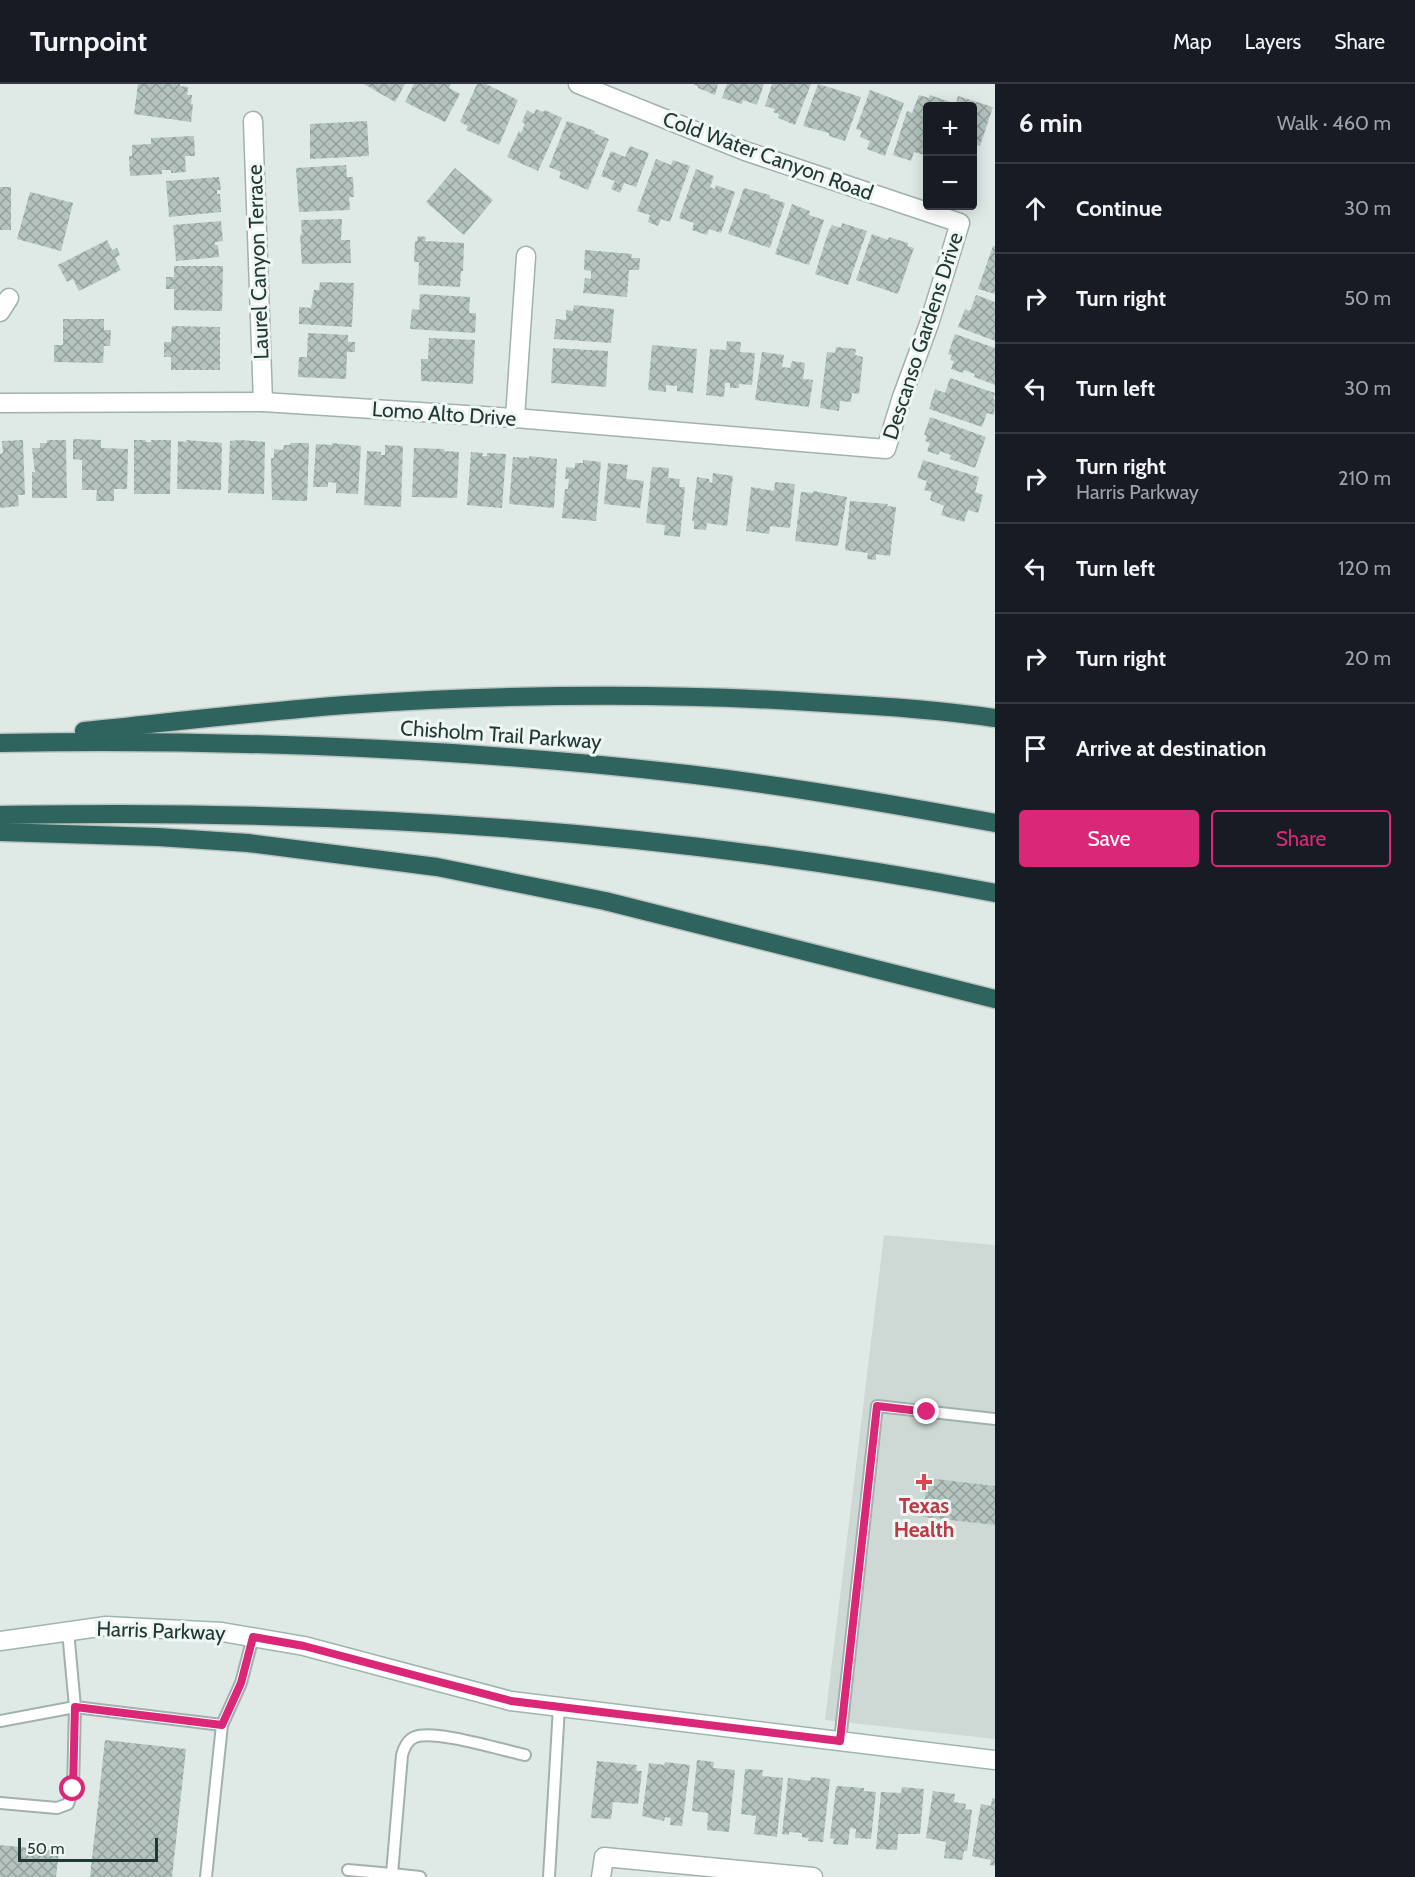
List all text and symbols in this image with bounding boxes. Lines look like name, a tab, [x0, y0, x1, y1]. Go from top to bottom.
text: Turnpoint	[30, 24, 147, 58]
text: Map	[1173, 29, 1212, 54]
text: Layers	[1245, 29, 1301, 54]
text: Share	[1334, 29, 1385, 54]
map controls	[923, 102, 977, 210]
button: +	[923, 102, 977, 156]
street label: Cold Water Canyon Road	[660, 106, 877, 205]
text: 6 min	[1019, 107, 1083, 139]
text: Walk · 460 m	[1277, 111, 1391, 135]
button: −	[923, 156, 977, 210]
street label: Laurel Canyon Terrace	[242, 164, 273, 360]
icon: ahead	[1019, 192, 1052, 225]
text: Continue	[1076, 195, 1162, 222]
text: 30 m	[1344, 196, 1391, 220]
street label: Descanso Gardens Drive	[877, 229, 968, 442]
icon: right	[1019, 282, 1052, 315]
text: Turn right	[1076, 285, 1166, 312]
text: 50 m	[1344, 286, 1391, 310]
icon: left	[1019, 372, 1052, 405]
text: Turn left	[1076, 375, 1155, 402]
text: 30 m	[1344, 376, 1391, 400]
street label: Lomo Alto Drive	[371, 396, 517, 431]
text: Turn right	[1076, 453, 1166, 480]
icon: right	[1019, 462, 1052, 495]
text: 210 m	[1338, 466, 1391, 490]
text: Harris Parkway	[1076, 480, 1199, 504]
icon: left	[1019, 552, 1052, 585]
text: Turn left	[1076, 555, 1155, 582]
text: 120 m	[1338, 556, 1391, 580]
icon: right	[1019, 642, 1052, 675]
text: Turn right	[1076, 645, 1166, 672]
text: 20 m	[1345, 646, 1391, 670]
street label: Chisholm Trail Parkway	[400, 715, 603, 754]
icon: arrive	[1019, 732, 1052, 765]
text: Arrive at destination	[1076, 735, 1266, 762]
button: Save	[1019, 810, 1199, 867]
button: Share	[1211, 810, 1391, 867]
route end	[913, 1398, 939, 1424]
marker: Texas Health	[915, 1473, 933, 1491]
place label: Texas Health	[894, 1493, 954, 1542]
street label: Harris Parkway	[96, 1616, 226, 1645]
route start	[59, 1775, 85, 1801]
scale bar	[18, 1835, 158, 1862]
text: 50 m	[27, 1839, 64, 1858]

